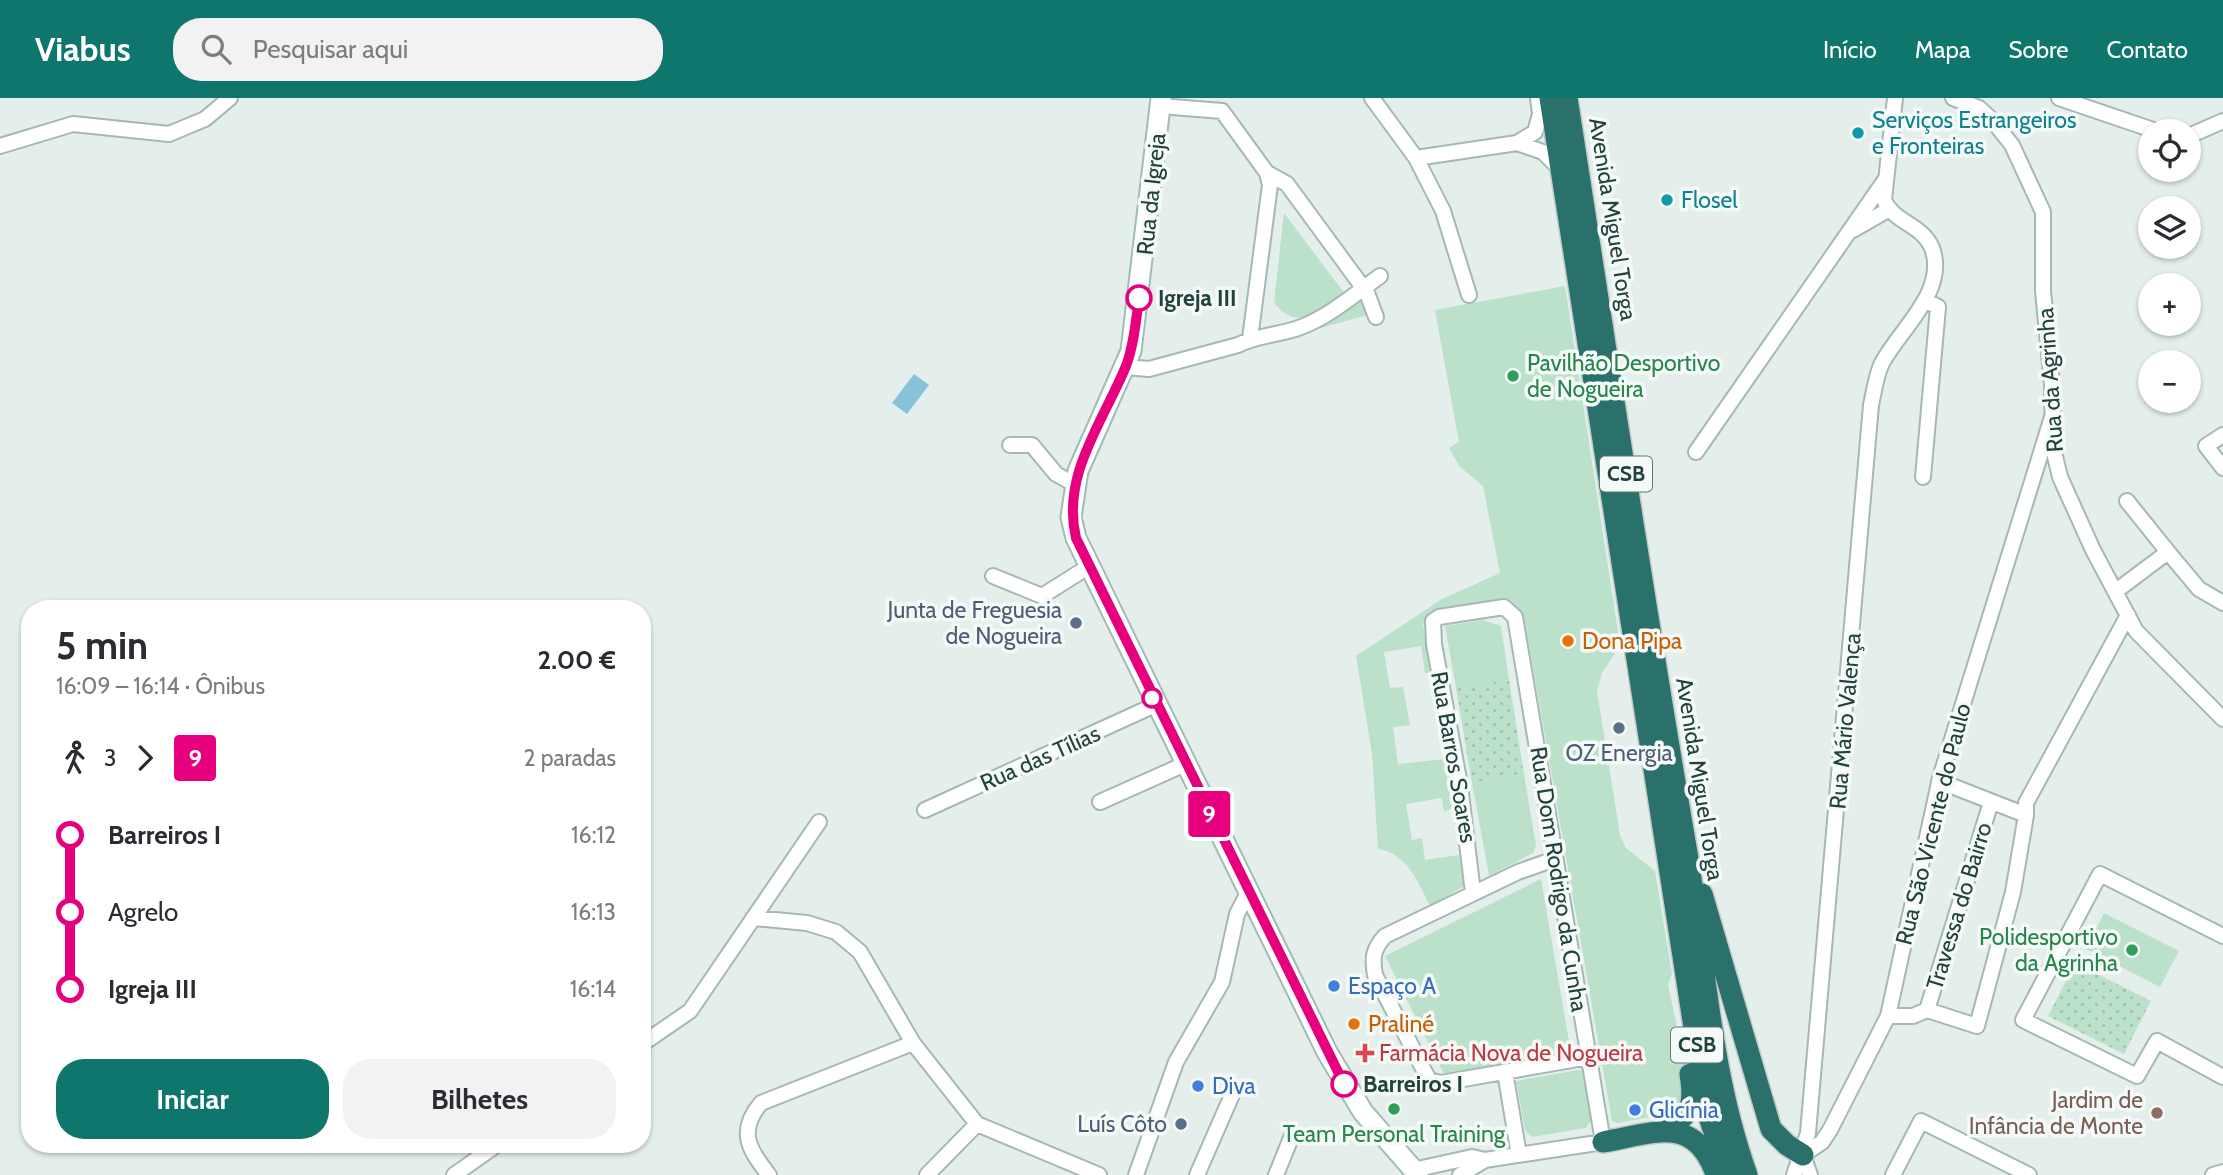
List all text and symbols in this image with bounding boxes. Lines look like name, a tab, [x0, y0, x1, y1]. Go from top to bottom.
search box	[173, 18, 663, 81]
text: Viabus	[35, 29, 131, 69]
icon: search	[197, 30, 235, 68]
text: Pesquisar aqui	[253, 33, 408, 65]
text: Início	[1823, 35, 1877, 64]
text: Mapa	[1915, 35, 1970, 64]
text: Sobre	[2008, 35, 2069, 64]
text: Contato	[2107, 35, 2188, 64]
place label: Serviços Estrangeiros e Fronteiras	[1872, 106, 2076, 160]
street label: Avenida Miguel Torga	[1583, 116, 1643, 322]
map controls	[2138, 119, 2201, 413]
button: locate	[2138, 119, 2201, 182]
marker: Serviços Estrangeiros e Fronteiras	[1850, 125, 1866, 141]
street label: Rua da Igreja	[1131, 132, 1171, 256]
place label: Flosel	[1681, 186, 1738, 214]
marker: Flosel	[1659, 192, 1675, 208]
button: layers	[2138, 196, 2201, 259]
button: +	[2138, 273, 2201, 336]
place label: Igreja III	[1158, 284, 1237, 312]
marker: Igreja III	[1126, 285, 1152, 311]
street label: Rua da Agrinha	[2031, 307, 2069, 453]
place label: Pavilhão Desportivo de Nogueira	[1527, 349, 1720, 403]
button: −	[2138, 350, 2201, 413]
marker: Pavilhão Desportivo de Nogueira	[1505, 368, 1521, 384]
road number: CSB	[1600, 456, 1652, 492]
place label: Junta de Freguesia de Nogueira	[887, 596, 1062, 650]
marker: Junta de Freguesia de Nogueira	[1068, 615, 1084, 631]
text: 5 min	[56, 622, 148, 669]
place label: Dona Pipa	[1582, 627, 1682, 655]
street label: Rua Mário Valença	[1823, 632, 1867, 810]
marker: Dona Pipa	[1560, 633, 1576, 649]
text: 2.00 €	[537, 644, 616, 676]
street label: Rua Barros Soares	[1425, 669, 1483, 845]
text: 16:09 – 16:14 · Ônibus	[56, 672, 265, 700]
street label: Avenida Miguel Torga	[1670, 676, 1730, 882]
unlabelled marker	[1142, 688, 1162, 708]
street label: Rua São Vicente do Paulo	[1889, 700, 1977, 948]
street label: Rua das Tílias	[976, 719, 1104, 797]
marker: OZ Energia	[1611, 720, 1627, 736]
icon: walk	[56, 739, 94, 777]
icon: forward	[126, 739, 164, 777]
place label: OZ Energia	[1565, 739, 1673, 767]
text: 9	[188, 743, 202, 772]
text: 3	[104, 744, 116, 772]
text: 2 paradas	[523, 744, 616, 772]
street label: Rua Dom Rodrigo da Cunha	[1524, 744, 1594, 1014]
line badge: 9	[1186, 791, 1232, 837]
text: 9	[1202, 799, 1216, 828]
text: Barreiros I	[108, 819, 221, 851]
street label: Travessa do Bairro	[1920, 819, 1998, 993]
text: 16:12	[571, 821, 616, 849]
text: Agrelo	[108, 896, 178, 928]
text: 16:13	[571, 898, 616, 926]
place label: Polidesportivo da Agrinha	[1979, 923, 2118, 977]
marker: Polidesportivo da Agrinha	[2124, 942, 2140, 958]
place label: Espaço A	[1348, 972, 1436, 1000]
text: Igreja III	[108, 973, 197, 1005]
text: 16:14	[570, 975, 616, 1003]
marker: Espaço A	[1326, 978, 1342, 994]
place label: Praliné	[1368, 1010, 1434, 1038]
marker: Praliné	[1346, 1016, 1362, 1032]
road number: CSB	[1671, 1028, 1723, 1062]
place label: Farmácia Nova de Nogueira	[1379, 1039, 1643, 1067]
marker: Farmácia Nova de Nogueira	[1357, 1045, 1373, 1061]
button: Iniciar	[56, 1059, 329, 1139]
button: Bilhetes	[343, 1059, 616, 1139]
place label: Barreiros I	[1363, 1070, 1463, 1098]
marker: Barreiros I	[1331, 1071, 1357, 1097]
place label: Diva	[1212, 1072, 1256, 1100]
marker: Diva	[1190, 1078, 1206, 1094]
place label: Jardim de Infância de Monte	[1969, 1086, 2143, 1140]
place label: Glicínia	[1649, 1096, 1719, 1124]
marker: Team Personal Training	[1386, 1101, 1402, 1117]
marker: Glicínia	[1627, 1102, 1643, 1118]
marker: Jardim de Infância de Monte	[2149, 1105, 2165, 1121]
place label: Luís Côto	[1077, 1110, 1167, 1138]
marker: Luís Côto	[1173, 1116, 1189, 1132]
place label: Team Personal Training	[1283, 1120, 1506, 1148]

